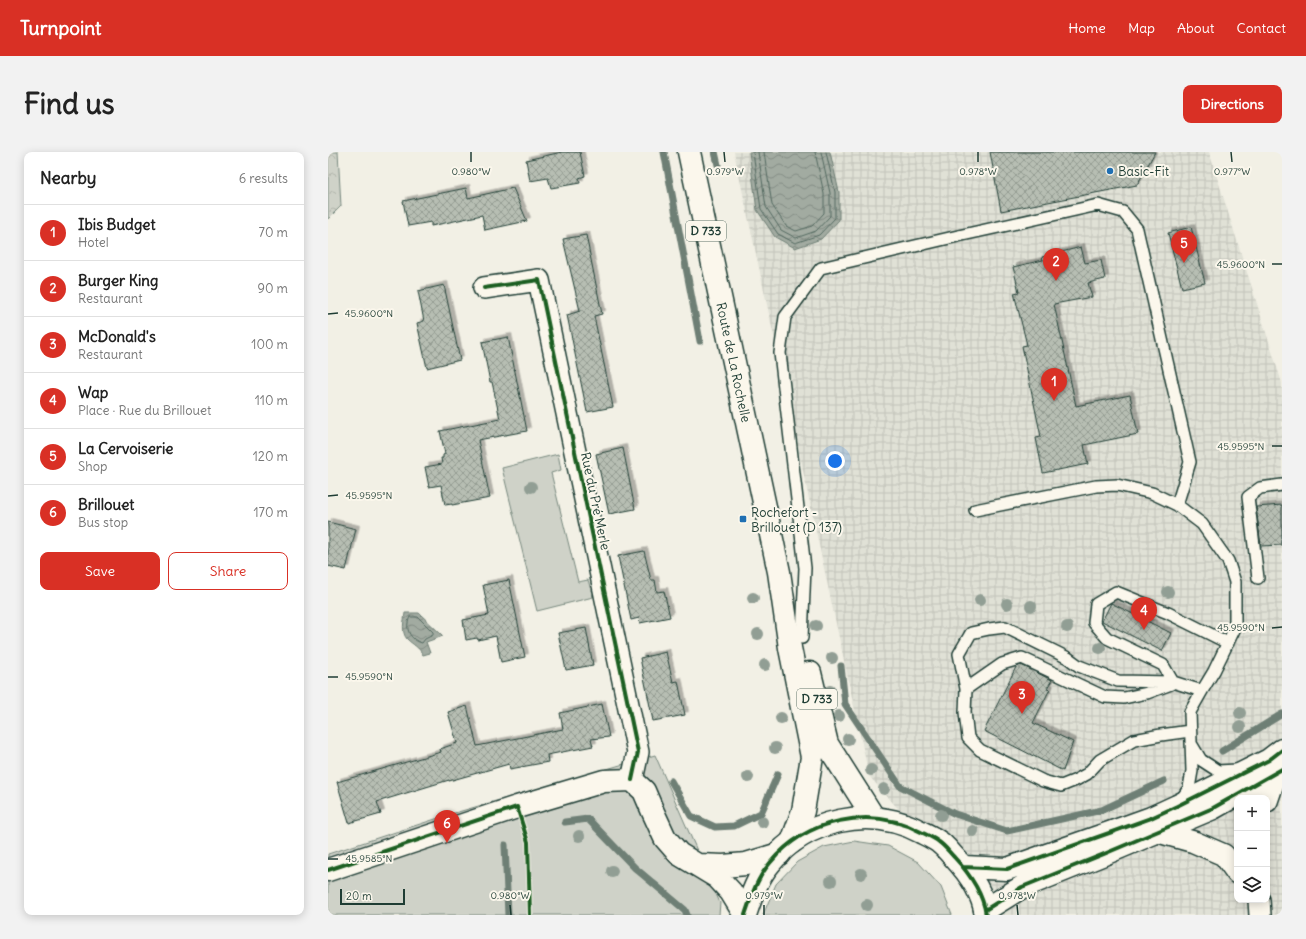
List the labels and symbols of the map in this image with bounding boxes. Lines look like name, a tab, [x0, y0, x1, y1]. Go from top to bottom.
place label: Basic-Fit	[1118, 163, 1170, 180]
text: 0.980°W	[451, 165, 491, 178]
text: 0.979°W	[706, 165, 744, 178]
text: 0.978°W	[959, 165, 997, 178]
text: 0.977°W	[1214, 165, 1250, 178]
marker: Basic-Fit	[1105, 166, 1115, 176]
road number: D 733	[686, 221, 726, 241]
pin: 5	[1171, 230, 1197, 263]
pin: 2	[1043, 248, 1069, 281]
text: 45.9600°N	[1217, 258, 1265, 271]
street label: Route de La Rochelle	[712, 301, 755, 424]
text: 45.9600°N	[345, 307, 393, 320]
pin: 1	[1041, 368, 1067, 401]
text: 45.9595°N	[1218, 440, 1264, 453]
street label: Rue du Pré Merle	[577, 451, 614, 552]
your location	[825, 451, 845, 471]
text: 45.9595°N	[346, 489, 392, 502]
place label: Rochefort - Brillouet (D 137)	[751, 504, 842, 536]
marker: Rochefort - Brillouet (D 137)	[738, 514, 748, 524]
pin: 4	[1131, 597, 1157, 630]
text: 45.9590°N	[1217, 621, 1265, 634]
text: 45.9590°N	[345, 670, 393, 683]
pin: 3	[1009, 681, 1035, 714]
road number: D 733	[797, 689, 837, 709]
pin: 6	[434, 810, 460, 843]
text: 45.9585°N	[346, 852, 392, 865]
scale bar	[340, 887, 405, 906]
text: 0.980°W	[490, 889, 530, 902]
text: 0.979°W	[745, 889, 783, 902]
text: 0.978°W	[998, 889, 1036, 902]

